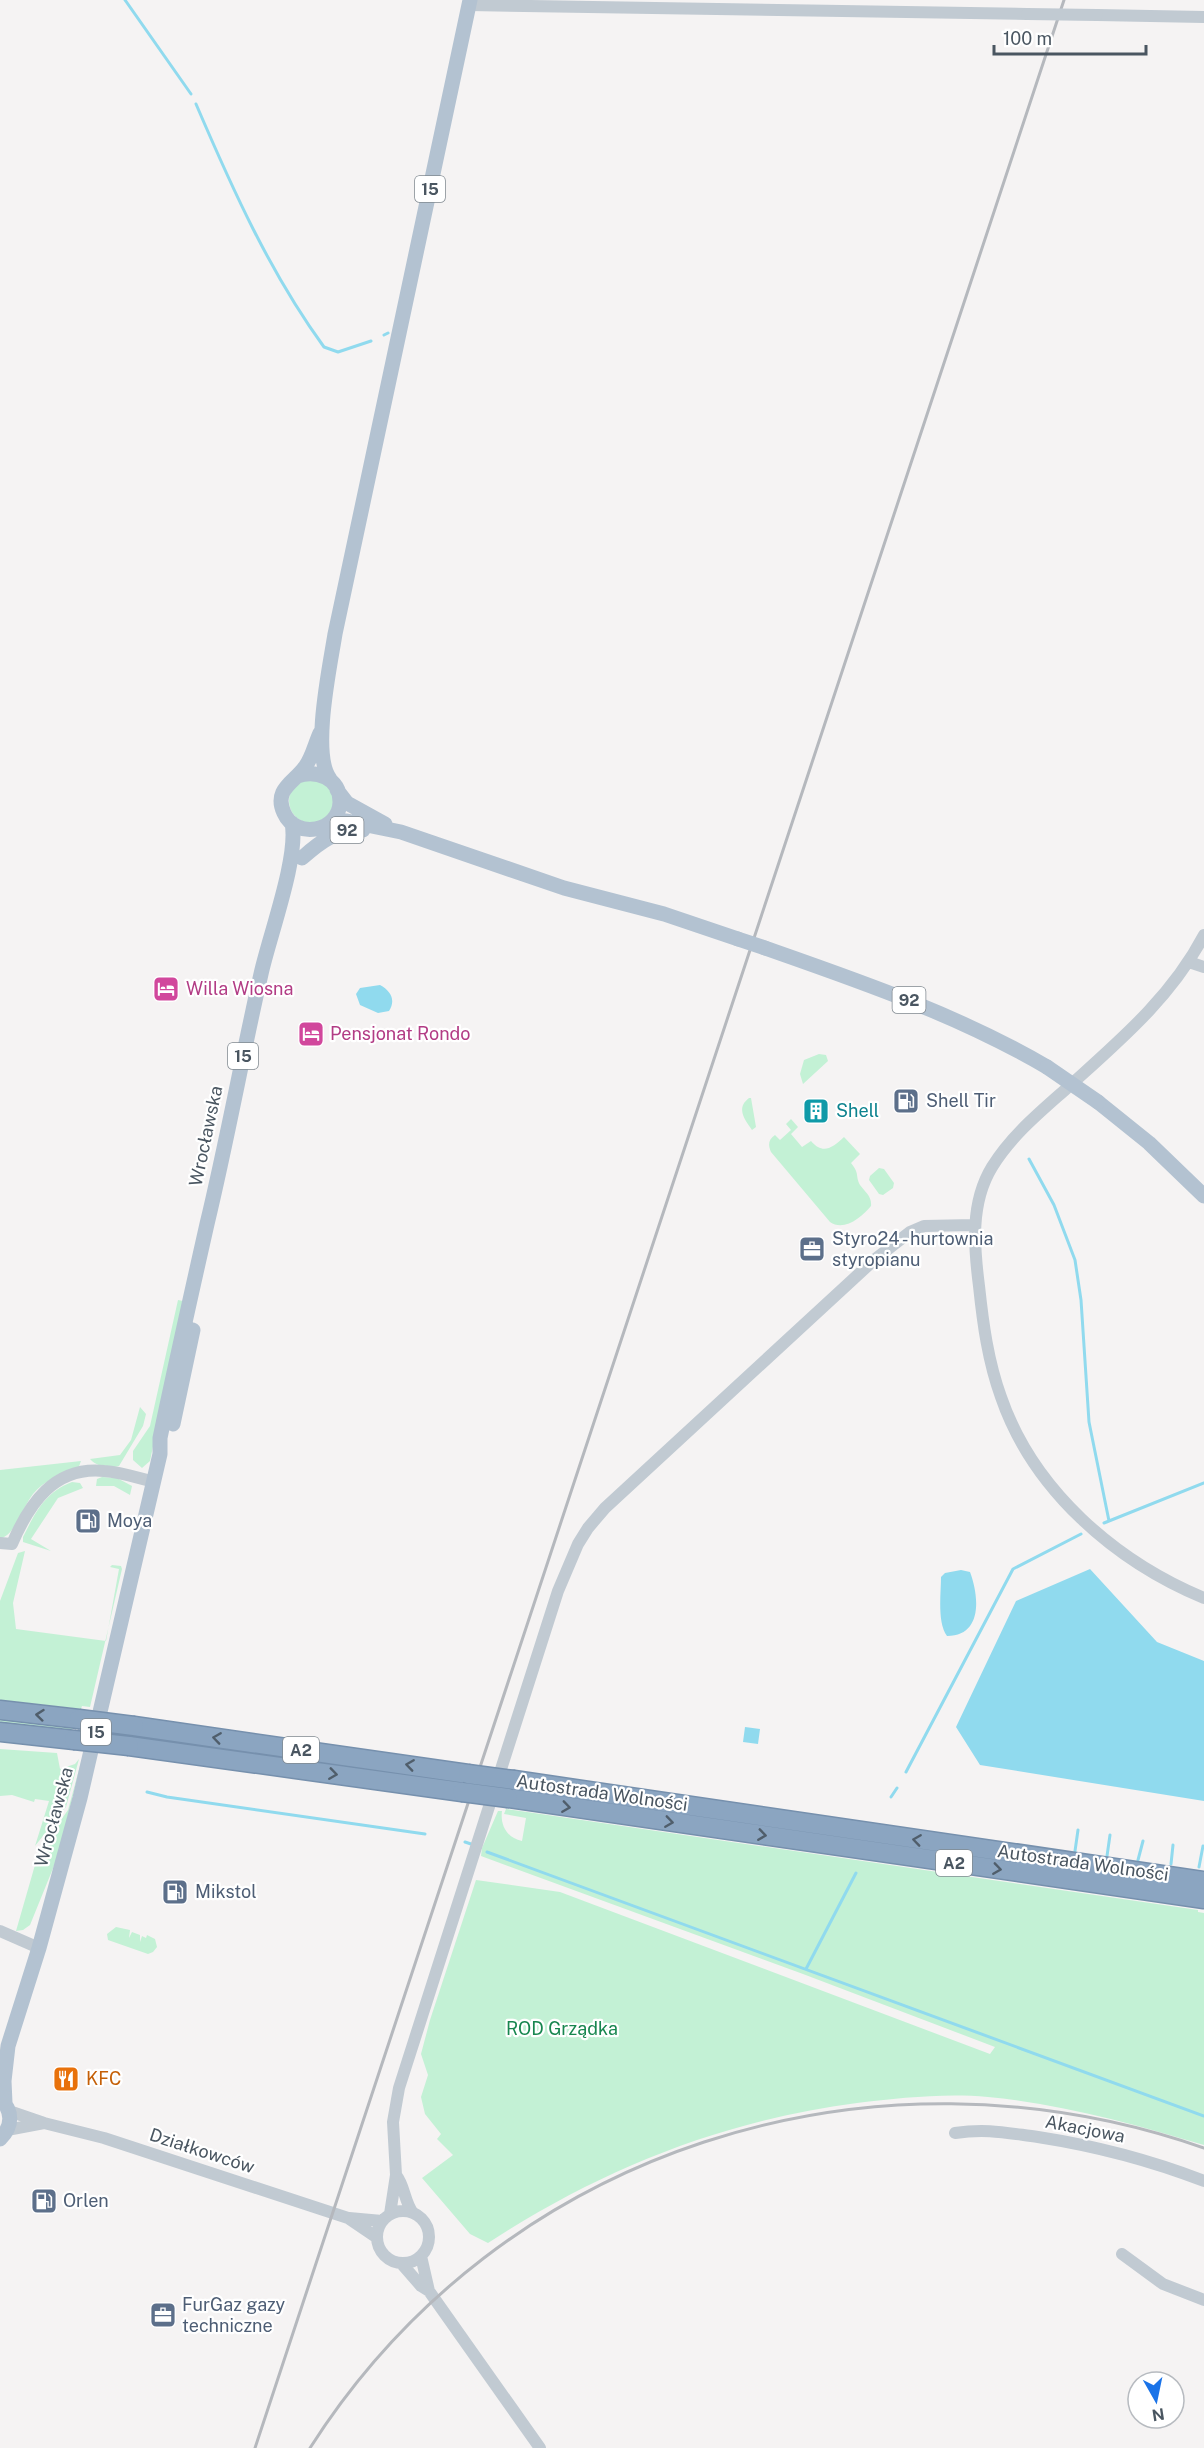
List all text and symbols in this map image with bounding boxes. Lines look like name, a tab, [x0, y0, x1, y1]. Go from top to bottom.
scale bar	[994, 18, 1146, 56]
text: 100 m	[1003, 28, 1052, 49]
road number: 15	[415, 176, 445, 202]
road number: 92	[330, 817, 364, 843]
hotel icon: Willa Wiosna	[151, 974, 181, 1004]
place label: Willa Wiosna	[186, 978, 293, 999]
road number: 92	[892, 987, 926, 1013]
hotel icon: Pensjonat Rondo	[296, 1019, 326, 1049]
place label: Pensjonat Rondo	[330, 1023, 470, 1044]
road number: 15	[228, 1043, 258, 1069]
street label: Wrocławska	[185, 1084, 226, 1188]
fuel station icon: Shell Tir	[891, 1086, 921, 1116]
place label: Shell Tir	[926, 1090, 996, 1111]
building icon: Shell	[801, 1096, 831, 1126]
place label: Shell	[836, 1100, 879, 1121]
place label: Styro24 - hurtownia styropianu	[832, 1228, 993, 1270]
office icon: Styro24 - hurtownia styropianu	[797, 1234, 827, 1264]
fuel station icon: Moya	[73, 1506, 103, 1536]
place label: Moya	[107, 1510, 152, 1531]
one-way arrow	[35, 1709, 44, 1721]
road number: 15	[81, 1719, 111, 1745]
one-way arrow	[212, 1732, 221, 1744]
road number: A2	[283, 1737, 319, 1763]
one-way arrow	[405, 1759, 414, 1772]
street label: Wrocławska	[30, 1765, 77, 1869]
one-way arrow	[328, 1767, 338, 1779]
street label: Autostrada Wolności	[515, 1770, 689, 1815]
one-way arrow	[562, 1800, 571, 1812]
one-way arrow	[665, 1815, 674, 1827]
one-way arrow	[758, 1829, 767, 1841]
one-way arrow	[913, 1834, 922, 1846]
street label: Autostrada Wolności	[996, 1840, 1170, 1885]
road number: A2	[936, 1850, 972, 1876]
one-way arrow	[992, 1863, 1001, 1875]
fuel station icon: Mikstol	[160, 1877, 190, 1907]
place label: Mikstol	[195, 1881, 257, 1902]
park label: ROD Grządka	[506, 2018, 618, 2039]
restaurant icon: KFC	[51, 2064, 81, 2094]
place label: KFC	[86, 2068, 121, 2089]
street label: Akacjowa	[1043, 2110, 1127, 2147]
street label: Działkowców	[147, 2124, 257, 2177]
fuel station icon: Orlen	[29, 2186, 59, 2216]
place label: Orlen	[63, 2190, 109, 2211]
place label: FurGaz gazy techniczne	[182, 2294, 286, 2336]
office icon: FurGaz gazy techniczne	[148, 2300, 178, 2330]
north arrow	[1126, 2370, 1186, 2430]
text: N	[1151, 2404, 1166, 2425]

